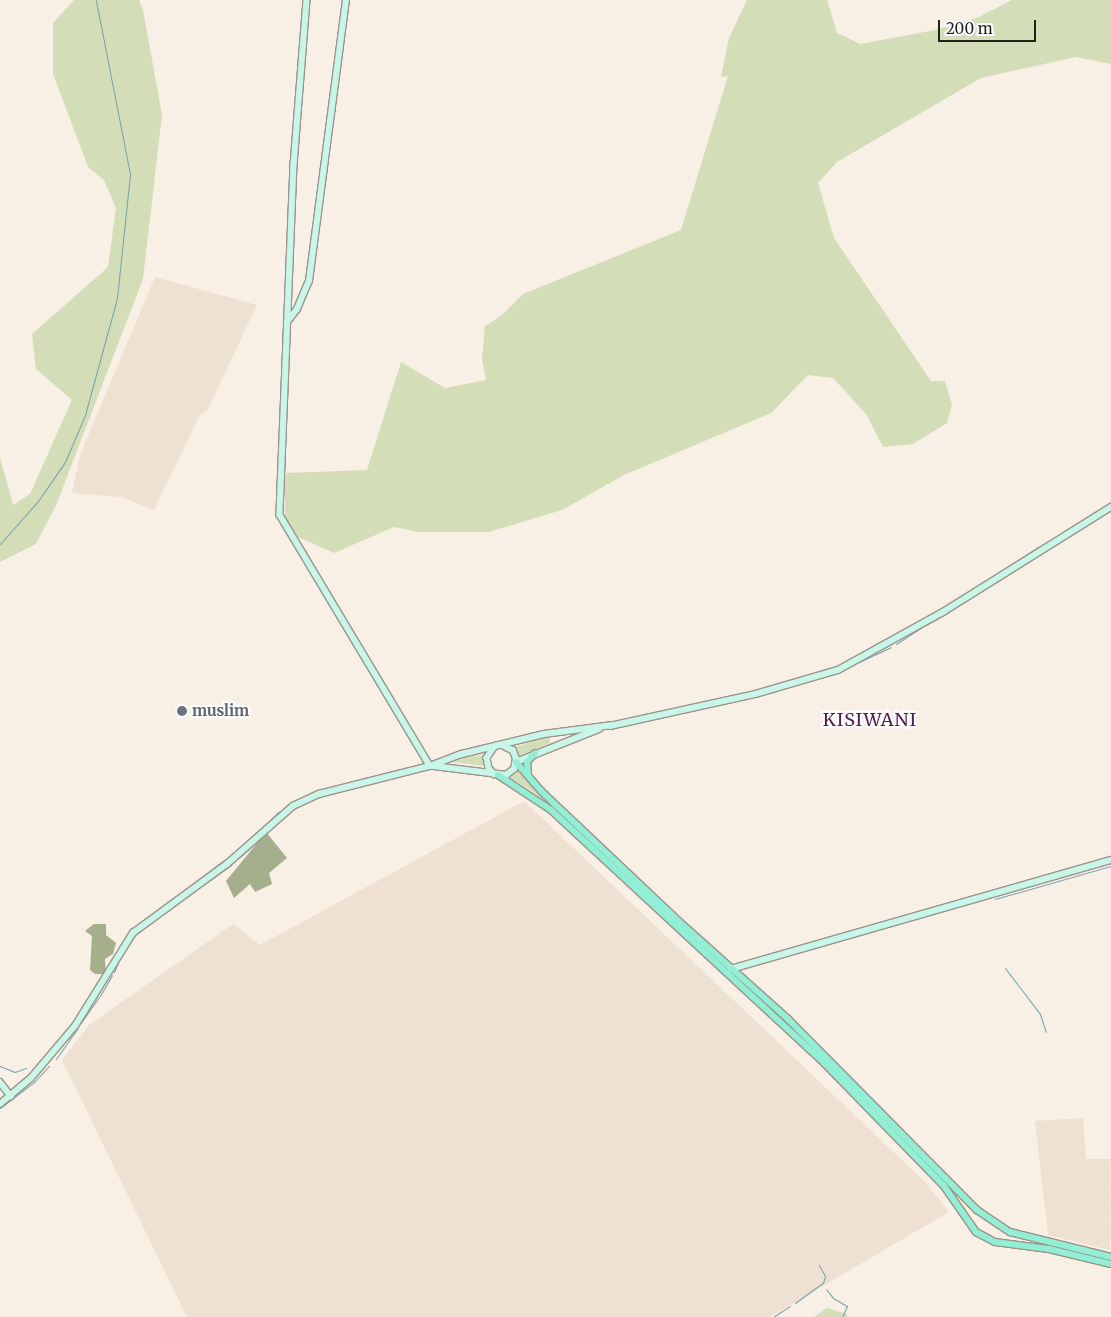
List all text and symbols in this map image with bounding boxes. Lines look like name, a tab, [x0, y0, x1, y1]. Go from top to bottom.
scale bar	[941, 10, 1038, 42]
text: 200 m	[946, 19, 993, 38]
place label: muslim	[192, 702, 249, 720]
marker: muslim	[176, 705, 188, 717]
district label: KISIWANI	[822, 709, 918, 731]

